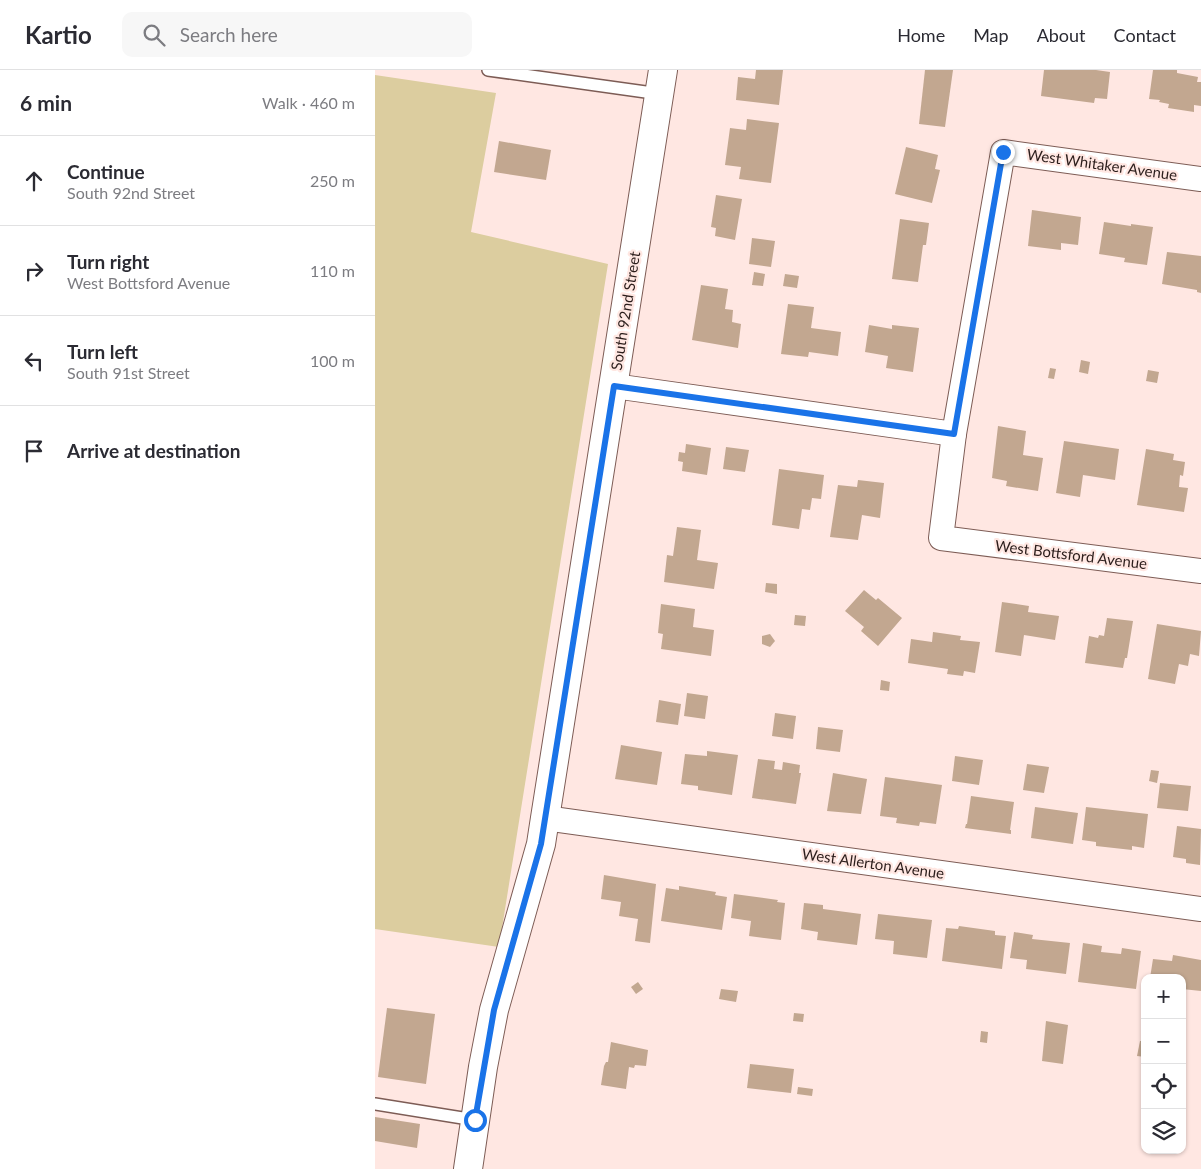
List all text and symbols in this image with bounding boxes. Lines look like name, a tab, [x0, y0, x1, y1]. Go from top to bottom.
search box	[122, 12, 472, 57]
text: Kartio	[25, 20, 92, 49]
icon: search	[140, 21, 168, 49]
text: Search here	[180, 23, 278, 46]
text: Home	[897, 24, 945, 46]
text: Map	[973, 24, 1009, 46]
text: About	[1037, 24, 1086, 46]
text: Contact	[1114, 24, 1176, 46]
text: 6 min	[20, 90, 72, 115]
text: Walk · 460 m	[262, 93, 355, 112]
route end	[992, 141, 1015, 164]
street label: West Whitaker Avenue	[1026, 145, 1179, 183]
text: Continue	[67, 160, 145, 183]
icon: ahead	[20, 167, 48, 195]
text: 250 m	[310, 171, 355, 190]
text: South 92nd Street	[67, 183, 195, 202]
text: Turn right	[67, 250, 149, 273]
street label: South 92nd Street	[607, 250, 643, 372]
icon: right	[20, 257, 48, 285]
text: 110 m	[310, 261, 355, 280]
text: West Bottsford Avenue	[67, 273, 230, 292]
text: Turn left	[67, 340, 138, 363]
icon: left	[20, 347, 48, 375]
text: 100 m	[310, 351, 355, 370]
text: South 91st Street	[67, 363, 190, 382]
icon: arrive	[20, 437, 48, 465]
text: Arrive at destination	[67, 439, 240, 462]
street label: West Bottsford Avenue	[994, 536, 1148, 572]
street label: West Allerton Avenue	[801, 844, 946, 882]
map controls	[1141, 974, 1186, 1154]
button: +	[1141, 974, 1186, 1019]
button: −	[1141, 1019, 1186, 1064]
button: locate	[1141, 1064, 1186, 1109]
route start	[464, 1109, 487, 1132]
button: layers	[1141, 1109, 1186, 1154]

